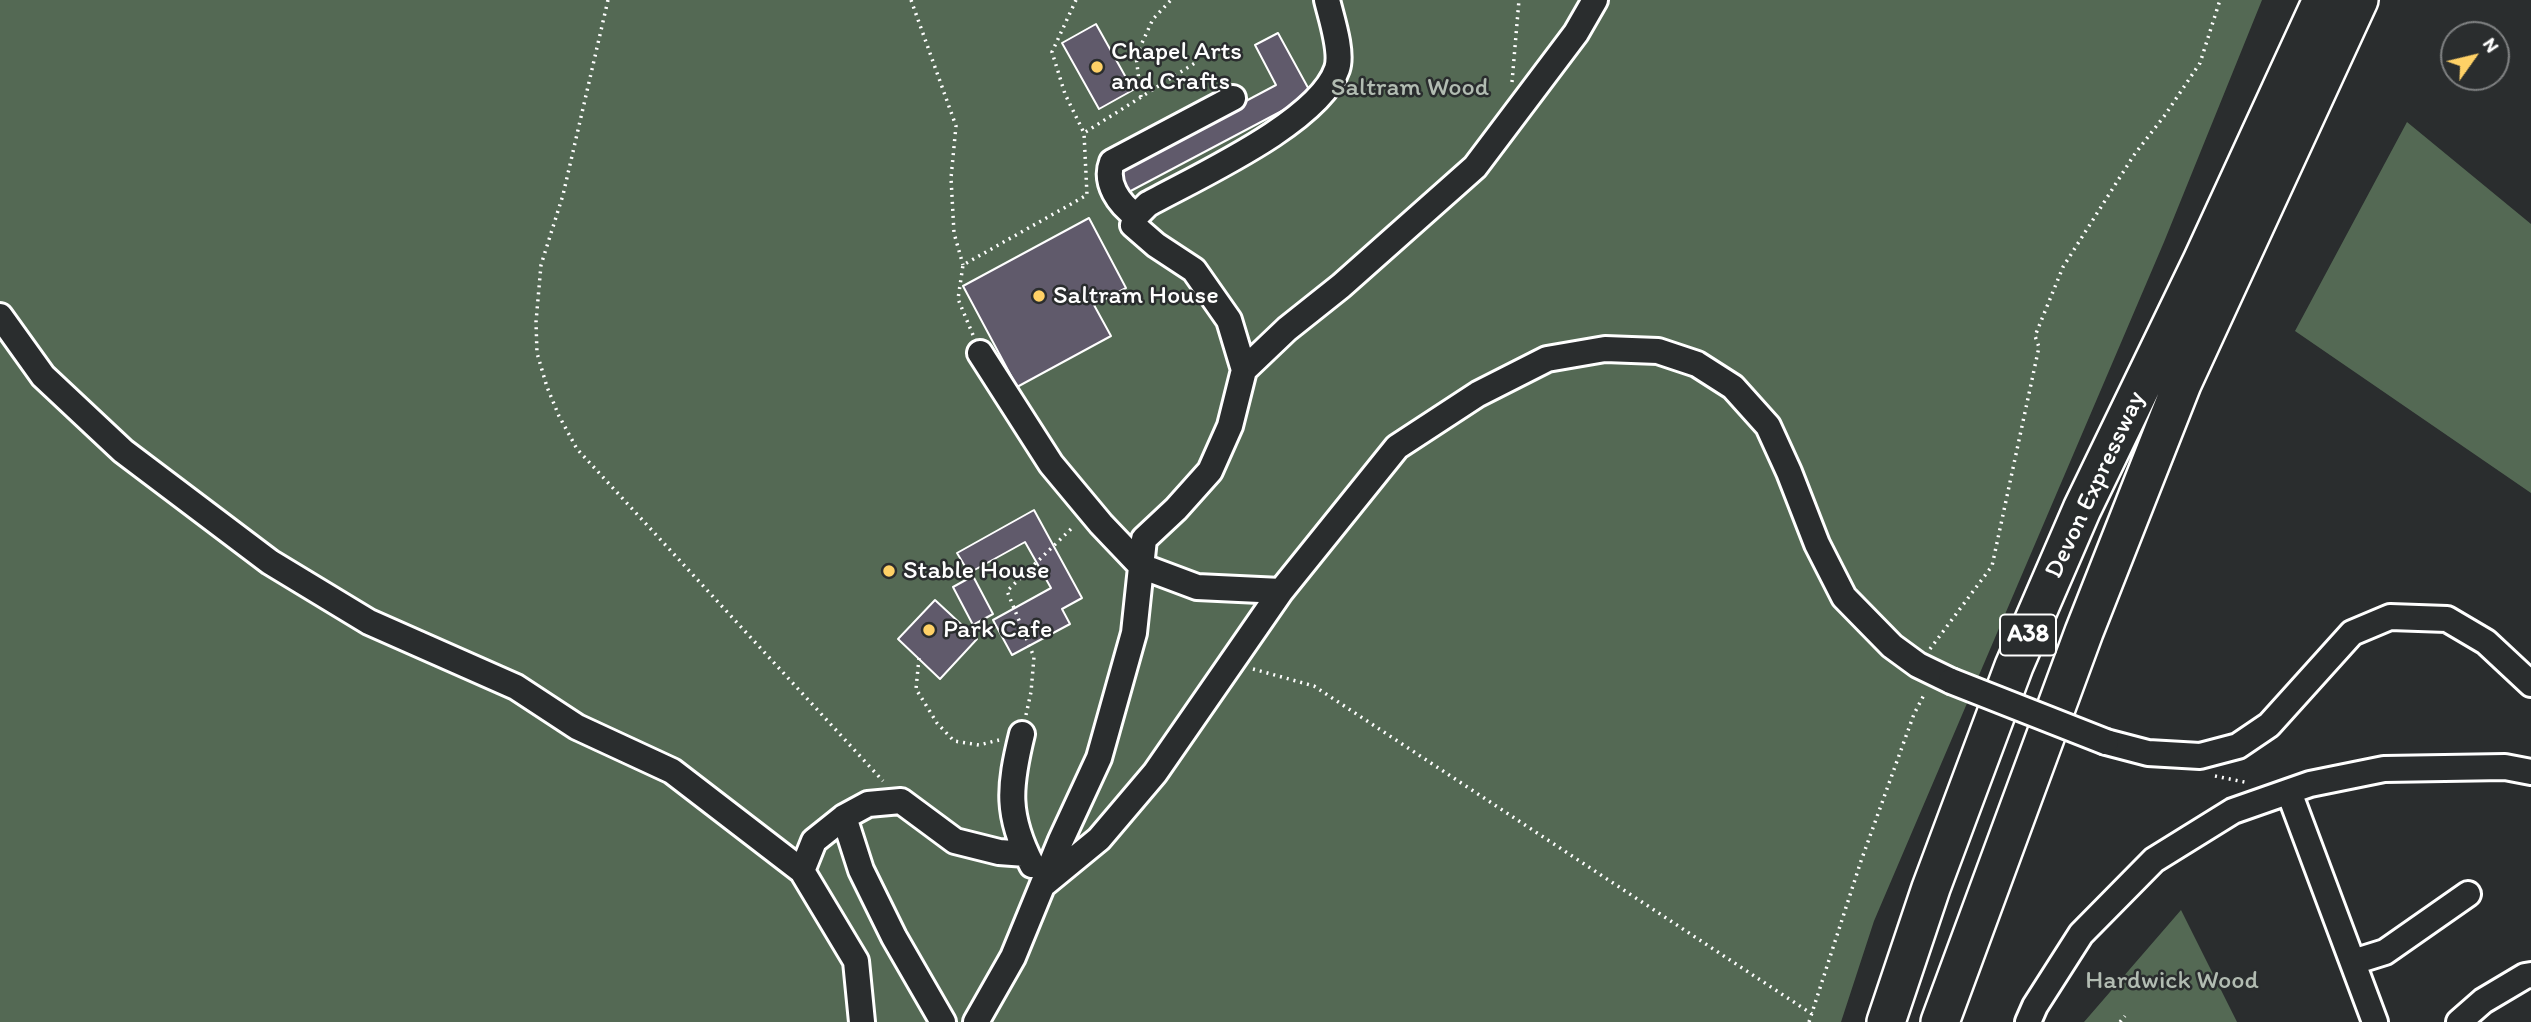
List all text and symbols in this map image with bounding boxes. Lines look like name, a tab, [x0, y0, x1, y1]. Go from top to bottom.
north arrow	[2440, 21, 2510, 91]
text: N	[2478, 33, 2504, 57]
place label: Chapel Arts and Crafts	[1111, 36, 1242, 98]
marker: Chapel Arts and Crafts	[1089, 59, 1105, 75]
park label: Saltram Wood	[1331, 72, 1489, 104]
place label: Saltram House	[1053, 280, 1219, 312]
marker: Saltram House	[1031, 288, 1047, 304]
street label: Devon Expressway	[2039, 387, 2153, 583]
place label: Stable House	[903, 555, 1050, 587]
marker: Stable House	[881, 563, 897, 579]
place label: Park Cafe	[943, 614, 1052, 646]
road number: A38	[2000, 614, 2056, 656]
marker: Park Cafe	[921, 622, 937, 638]
park label: Hardwick Wood	[2085, 965, 2259, 997]

